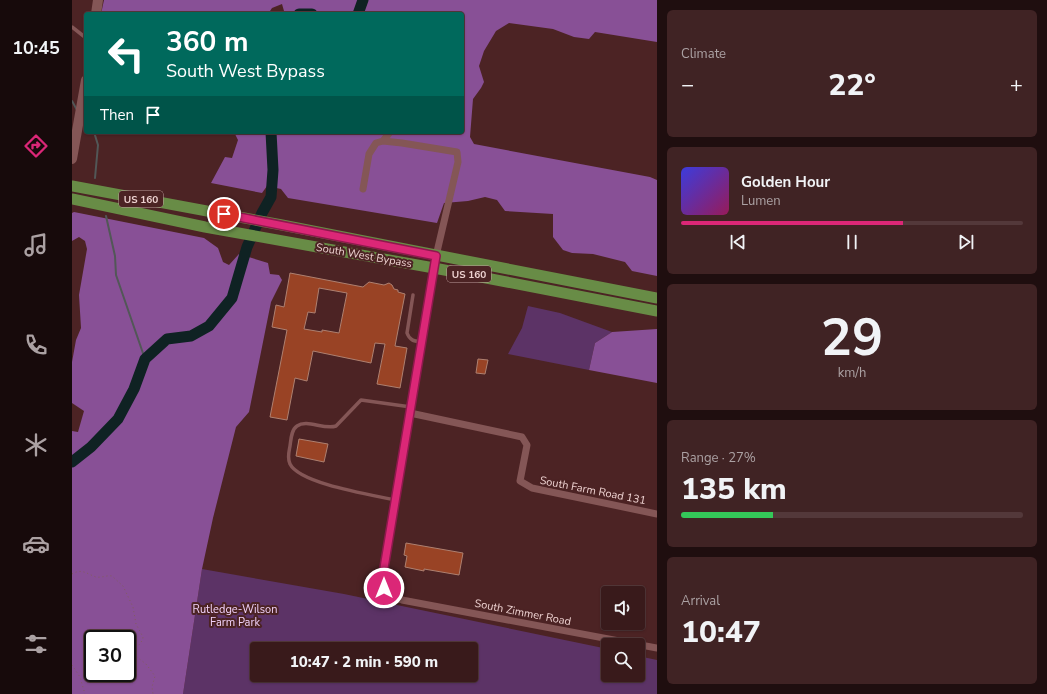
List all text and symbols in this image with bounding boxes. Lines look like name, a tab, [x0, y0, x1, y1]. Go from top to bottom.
text: 360 m	[166, 23, 249, 61]
icon: left	[100, 28, 152, 80]
text: 10:45	[12, 36, 60, 60]
text: Climate	[681, 45, 726, 63]
text: South West Bypass	[166, 59, 325, 83]
text: 22°	[828, 65, 876, 106]
text: −	[681, 70, 694, 100]
text: +	[1010, 70, 1023, 100]
icon: arrive	[142, 104, 164, 126]
text: Then	[100, 105, 134, 125]
icon: directions	[22, 132, 50, 160]
text: Golden Hour	[741, 172, 830, 192]
road number: US 160	[119, 191, 163, 207]
text: Lumen	[741, 192, 781, 210]
pin	[207, 197, 241, 231]
icon: arrive	[213, 203, 235, 225]
icon: music	[22, 231, 50, 259]
icon: previous	[727, 231, 749, 253]
icon: pause	[841, 231, 863, 253]
icon: next	[955, 231, 977, 253]
street label: South West Bypass	[315, 240, 413, 271]
road number: US 160	[447, 266, 491, 282]
text: 29	[821, 302, 883, 373]
icon: phone	[22, 331, 50, 359]
text: km/h	[838, 364, 866, 382]
icon: climate	[22, 431, 50, 459]
text: Range · 27%	[681, 449, 756, 467]
text: 135 km	[681, 469, 787, 510]
street label: South Farm Road 131	[538, 473, 647, 508]
icon: car	[22, 530, 50, 558]
position arrow	[363, 567, 405, 609]
map controls	[601, 586, 645, 682]
button: sound	[601, 586, 645, 630]
text: Arrival	[681, 592, 720, 610]
street label: South Zimmer Road	[473, 596, 572, 629]
park label: Rutledge-Wilson Farm Park	[193, 602, 277, 630]
text: 10:47	[681, 612, 761, 653]
icon: filters	[22, 630, 50, 658]
speed limit sign: 30	[84, 630, 136, 682]
button: search	[601, 638, 645, 682]
text: 10:47 · 2 min · 590 m	[290, 652, 438, 672]

